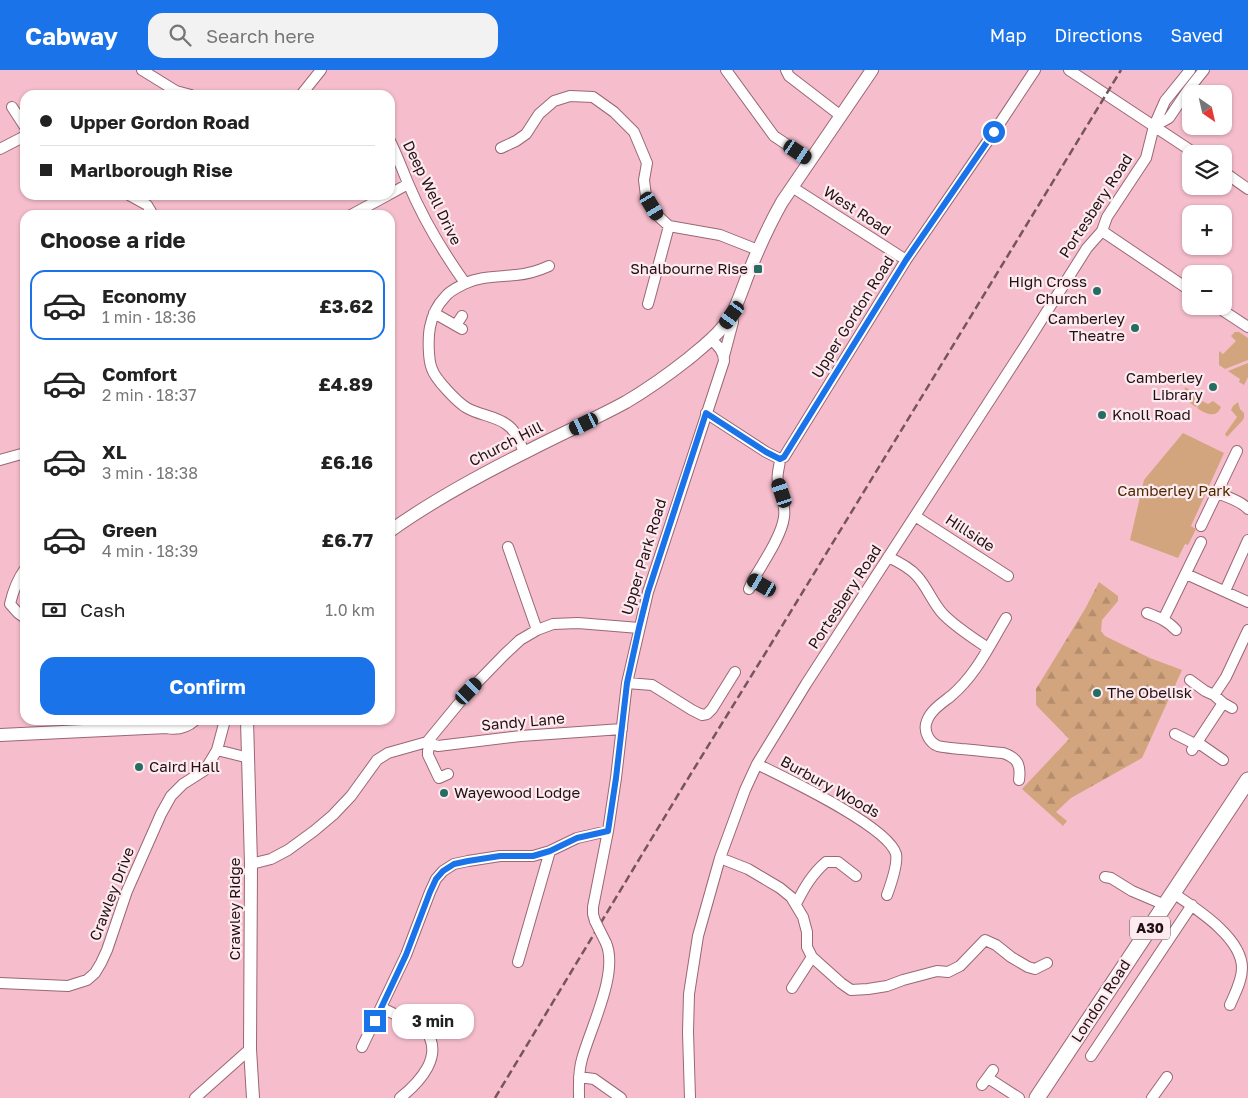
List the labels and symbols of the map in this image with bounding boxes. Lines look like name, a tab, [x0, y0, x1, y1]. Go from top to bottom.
north arrow	[1182, 85, 1232, 135]
route start	[983, 121, 1005, 143]
street label: Deep Well Drive	[400, 137, 466, 248]
car	[781, 137, 814, 167]
street label: Portesbery Road	[1055, 150, 1136, 261]
street label: West Road	[820, 182, 895, 239]
car	[637, 189, 666, 223]
street label: Upper Gordon Road	[807, 252, 897, 381]
place label: Shalbourne Rise	[630, 259, 748, 277]
marker: Shalbourne Rise	[752, 263, 764, 275]
place label: High Cross Church	[1009, 272, 1087, 307]
marker: High Cross Church	[1091, 285, 1103, 297]
car	[717, 298, 746, 332]
place label: Camberley Theatre	[1048, 309, 1126, 344]
marker: Camberley Theatre	[1129, 322, 1141, 334]
place label: Camberley Library	[1126, 368, 1204, 403]
marker: Camberley Library	[1207, 381, 1219, 393]
place label: Knoll Road	[1112, 405, 1191, 423]
marker: Knoll Road	[1096, 409, 1108, 421]
car	[567, 411, 600, 437]
street label: Church Hill	[466, 417, 546, 469]
car	[770, 476, 793, 510]
park label: Camberley Park	[1117, 481, 1231, 499]
street label: Upper Park Road	[617, 496, 669, 617]
street label: Hillside	[943, 510, 999, 555]
street label: Portesbery Road	[804, 541, 885, 652]
car	[745, 571, 778, 599]
car	[453, 675, 484, 707]
place label: The Obelisk	[1107, 683, 1193, 701]
marker: The Obelisk	[1091, 687, 1103, 699]
street label: Sandy Lane	[480, 708, 566, 734]
street label: Burbury Woods	[778, 751, 883, 821]
place label: Caird Hall	[149, 757, 220, 775]
marker: Caird Hall	[133, 761, 145, 773]
place label: Wayewood Lodge	[454, 783, 580, 801]
marker: Wayewood Lodge	[438, 787, 450, 799]
street label: Crawley Drive	[85, 844, 137, 943]
street label: Crawley Ridge	[225, 857, 243, 960]
road number: A30	[1130, 916, 1170, 940]
street label: London Road	[1067, 956, 1133, 1045]
callout: 3 min	[392, 1004, 475, 1038]
route end	[364, 1010, 386, 1032]

